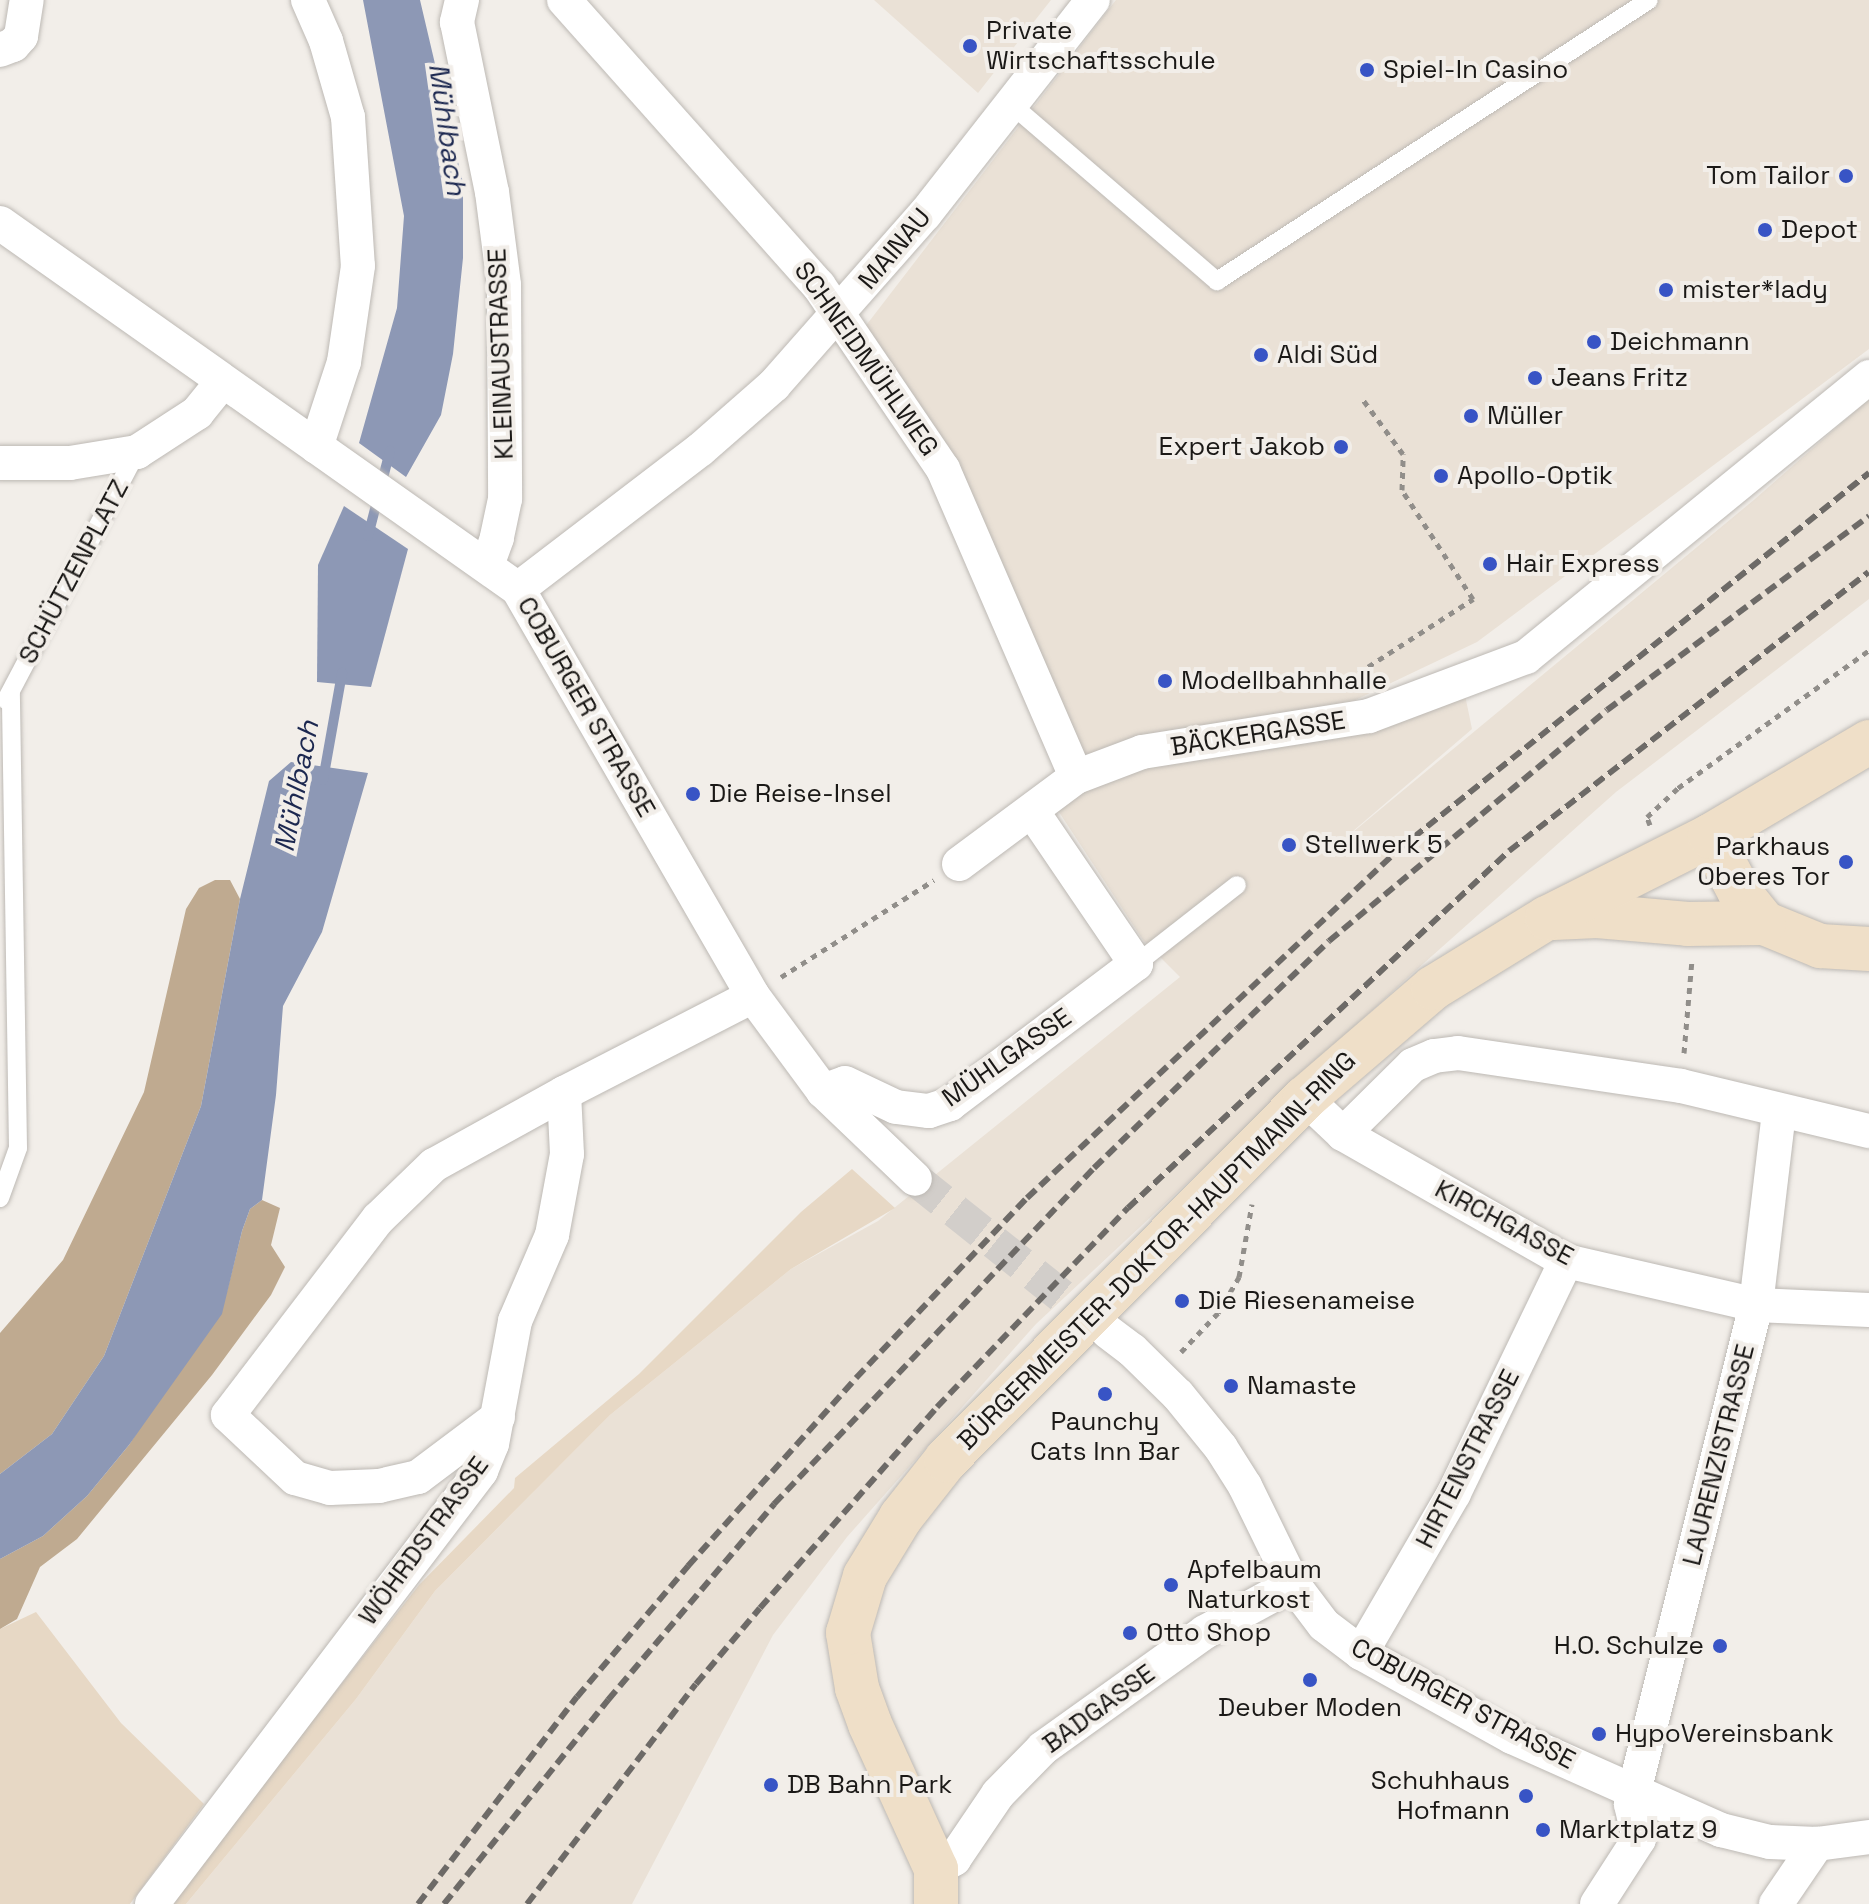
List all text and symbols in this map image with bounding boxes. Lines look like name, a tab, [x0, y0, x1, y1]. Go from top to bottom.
place label: Private Wirtschaftsschule	[986, 15, 1216, 76]
marker: Private Wirtschaftsschule	[961, 37, 979, 55]
place label: Spiel-In Casino	[1383, 54, 1568, 86]
water label: Mühlbach	[422, 61, 474, 197]
marker: Spiel-In Casino	[1358, 61, 1376, 79]
place label: Tom Tailor	[1706, 160, 1830, 192]
marker: Tom Tailor	[1837, 167, 1855, 185]
street label: MAINAU	[852, 202, 938, 296]
place label: Depot	[1781, 214, 1858, 246]
marker: Depot	[1756, 221, 1774, 239]
street label: KLEINAUSTRASSE	[482, 248, 520, 460]
street label: SCHNEIDMÜHLWEG	[787, 256, 945, 462]
place label: mister*lady	[1682, 274, 1828, 306]
marker: mister*lady	[1657, 281, 1675, 299]
place label: Deichmann	[1610, 326, 1750, 358]
marker: Deichmann	[1585, 333, 1603, 351]
place label: Aldi Süd	[1277, 339, 1378, 371]
marker: Aldi Süd	[1252, 346, 1270, 364]
place label: Jeans Fritz	[1551, 362, 1688, 394]
marker: Jeans Fritz	[1526, 369, 1544, 387]
place label: Müller	[1487, 400, 1563, 432]
marker: Müller	[1462, 407, 1480, 425]
place label: Expert Jakob	[1159, 431, 1325, 463]
marker: Expert Jakob	[1332, 438, 1350, 456]
place label: Apollo-Optik	[1457, 460, 1613, 492]
marker: Apollo-Optik	[1432, 467, 1450, 485]
street label: SCHÜTZENPLATZ	[12, 475, 136, 669]
place label: Hair Express	[1506, 548, 1660, 580]
marker: Hair Express	[1481, 555, 1499, 573]
street label: COBURGER STRASSE	[510, 591, 662, 823]
place label: Modellbahnhalle	[1181, 665, 1387, 697]
marker: Modellbahnhalle	[1156, 672, 1174, 690]
street label: BÄCKERGASSE	[1168, 705, 1348, 763]
water label: Mühlbach	[267, 717, 325, 855]
place label: Die Reise-Insel	[709, 778, 892, 810]
marker: Die Reise-Insel	[684, 785, 702, 803]
place label: Stellwerk 5	[1305, 829, 1443, 861]
place label: Parkhaus Oberes Tor	[1697, 831, 1830, 892]
marker: Stellwerk 5	[1280, 836, 1298, 854]
marker: Parkhaus Oberes Tor	[1837, 853, 1855, 871]
street label: MÜHLGASSE	[936, 1002, 1078, 1114]
street label: BÜRGERMEISTER-DOKTOR-HAUPTMANN-RING	[951, 1045, 1363, 1457]
street label: KIRCHGASSE	[1429, 1173, 1579, 1273]
place label: Die Riesenameise	[1198, 1285, 1415, 1317]
marker: Die Riesenameise	[1173, 1292, 1191, 1310]
street label: LAURENZISTRASSE	[1676, 1341, 1762, 1569]
street label: HIRTENSTRASSE	[1410, 1364, 1526, 1554]
place label: Namaste	[1247, 1370, 1357, 1402]
marker: Namaste	[1222, 1377, 1240, 1395]
marker: Paunchy Cats Inn Bar	[1096, 1385, 1114, 1403]
place label: Paunchy Cats Inn Bar	[1030, 1406, 1180, 1468]
street label: WÖHRDSTRASSE	[353, 1451, 495, 1631]
place label: Apfelbaum Naturkost	[1187, 1554, 1322, 1616]
marker: Apfelbaum Naturkost	[1162, 1576, 1180, 1594]
place label: Otto Shop	[1146, 1617, 1271, 1649]
marker: Otto Shop	[1121, 1624, 1139, 1642]
place label: H.O. Schulze	[1553, 1630, 1704, 1662]
street label: COBURGER STRASSE	[1346, 1632, 1580, 1776]
marker: H.O. Schulze	[1711, 1637, 1729, 1655]
street label: BADGASSE	[1037, 1658, 1161, 1760]
marker: Deuber Moden	[1301, 1671, 1319, 1689]
place label: Deuber Moden	[1218, 1692, 1402, 1724]
place label: HypoVereinsbank	[1615, 1718, 1834, 1750]
marker: HypoVereinsbank	[1590, 1725, 1608, 1743]
place label: Schuhhaus Hofmann	[1371, 1765, 1510, 1826]
place label: DB Bahn Park	[787, 1769, 952, 1801]
marker: DB Bahn Park	[762, 1776, 780, 1794]
marker: Schuhhaus Hofmann	[1517, 1787, 1535, 1805]
place label: Marktplatz 9	[1559, 1814, 1718, 1846]
marker: Marktplatz 9	[1534, 1821, 1552, 1839]

